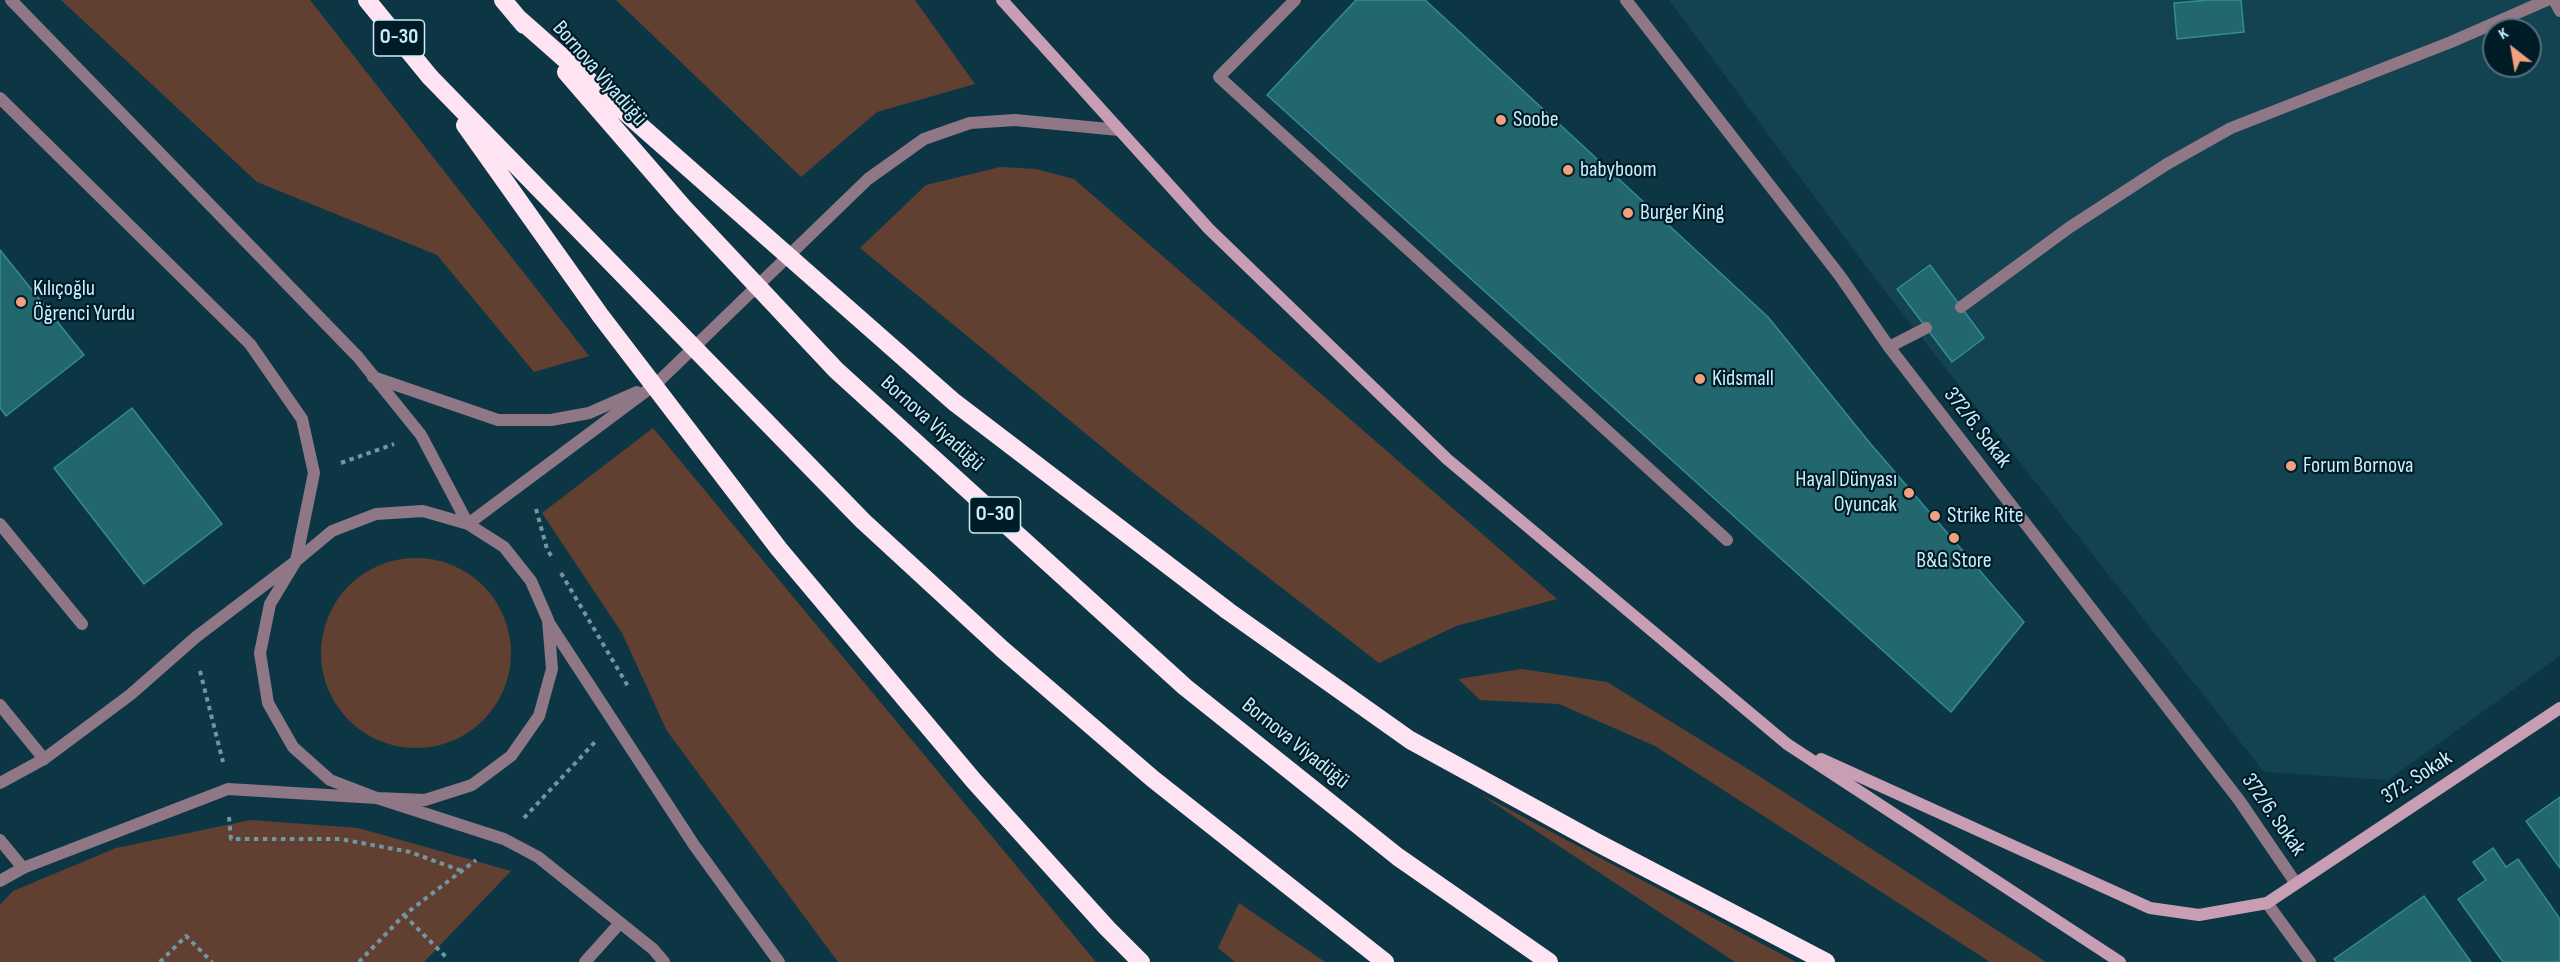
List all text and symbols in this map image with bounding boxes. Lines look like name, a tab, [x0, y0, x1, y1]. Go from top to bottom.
street label: Bornova Viyadüğü	[546, 16, 652, 132]
north arrow	[2482, 18, 2542, 78]
road number: O-30	[374, 20, 424, 56]
text: K	[2495, 24, 2512, 44]
place label: Soobe	[1513, 107, 1559, 133]
marker: Soobe	[1494, 113, 1508, 127]
place label: babyboom	[1580, 157, 1657, 183]
marker: babyboom	[1561, 163, 1575, 177]
place label: Burger King	[1640, 200, 1724, 226]
marker: Burger King	[1621, 206, 1635, 220]
place label: Kılıçoğlu Öğrenci Yurdu	[33, 276, 135, 328]
marker: Kılıçoğlu Öğrenci Yurdu	[14, 295, 28, 309]
place label: Kidsmall	[1712, 366, 1774, 392]
street label: Bornova Viyadüğü	[875, 370, 989, 478]
marker: Kidsmall	[1693, 372, 1707, 386]
street label: 372/6. Sokak	[1937, 383, 2017, 473]
place label: Forum Bornova	[2303, 453, 2414, 479]
marker: Forum Bornova	[2284, 459, 2298, 473]
place label: Hayal Dünyası Oyuncak	[1795, 467, 1897, 518]
marker: Hayal Dünyası Oyuncak	[1902, 486, 1916, 500]
road number: O-30	[970, 497, 1020, 533]
place label: Strike Rite	[1947, 503, 2024, 529]
marker: Strike Rite	[1928, 509, 1942, 523]
marker: B&G Store	[1947, 531, 1961, 545]
place label: B&G Store	[1916, 548, 1992, 574]
street label: Bornova Viyadüğü	[1236, 693, 1354, 795]
street label: 372. Sokak	[2377, 746, 2457, 810]
street label: 372/6. Sokak	[2235, 769, 2311, 861]

